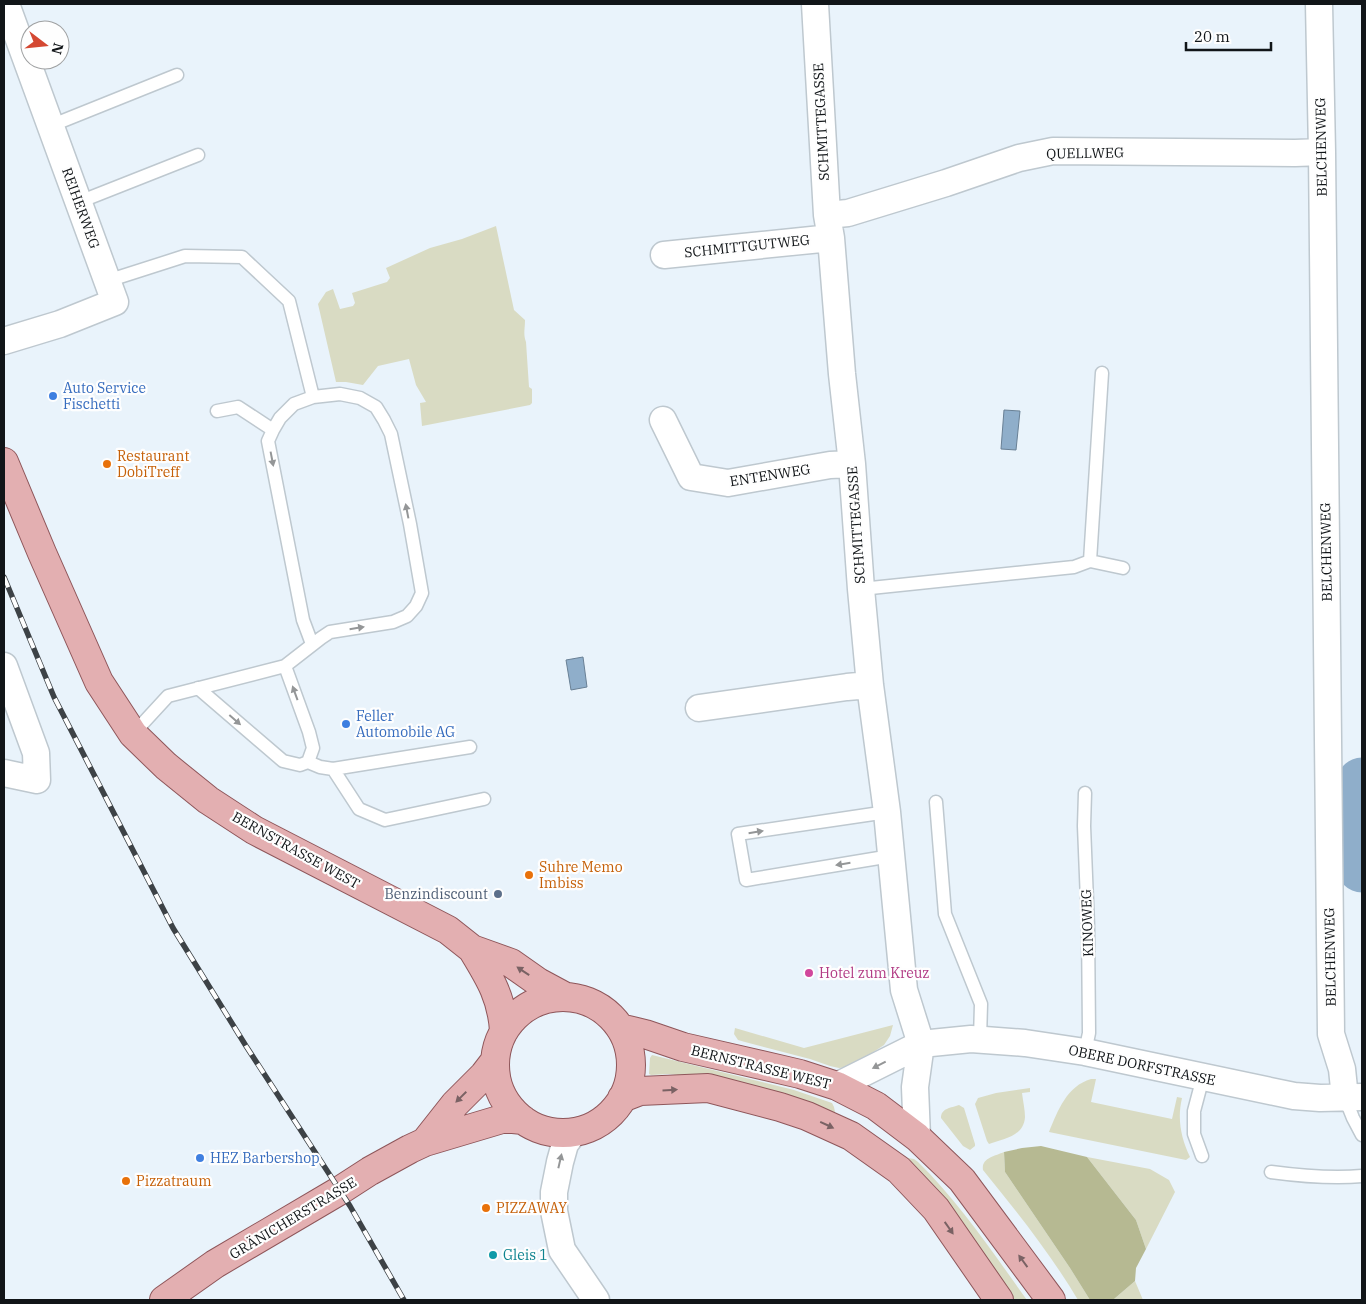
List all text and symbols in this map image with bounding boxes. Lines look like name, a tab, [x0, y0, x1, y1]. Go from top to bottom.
north arrow	[20, 20, 70, 70]
scale bar	[1186, 20, 1271, 52]
text: 20 m	[1194, 27, 1230, 46]
text: N	[47, 41, 68, 56]
street label: SCHMITTEGASSE	[809, 63, 833, 181]
street label: BELCHENWEG	[1311, 97, 1331, 197]
street label: QUELLWEG	[1046, 143, 1124, 163]
street label: REIHERWEG	[58, 165, 104, 251]
street label: SCHMITTGUTWEG	[683, 230, 811, 262]
place label: Auto Service Fischetti	[63, 379, 146, 413]
marker: Auto Service Fischetti	[47, 390, 59, 402]
place label: Restaurant DobiTreff	[117, 447, 189, 481]
one-way arrow	[268, 451, 276, 467]
marker: Restaurant DobiTreff	[101, 458, 113, 470]
street label: ENTENWEG	[728, 460, 812, 490]
street label: SCHMITTEGASSE	[843, 466, 869, 584]
street label: BELCHENWEG	[1316, 502, 1336, 602]
one-way arrow	[403, 504, 411, 519]
one-way arrow	[349, 623, 365, 631]
one-way arrow	[291, 685, 299, 700]
place label: Feller Automobile AG	[356, 707, 455, 741]
one-way arrow	[228, 714, 241, 725]
marker: Feller Automobile AG	[340, 718, 352, 730]
street label: BERNSTRASSE WEST	[229, 807, 363, 893]
one-way arrow	[748, 827, 764, 835]
place label: Suhre Memo Imbiss	[539, 858, 623, 892]
one-way arrow	[835, 860, 851, 868]
marker: Suhre Memo Imbiss	[523, 869, 535, 881]
place label: Benzindiscount	[384, 885, 488, 903]
marker: Benzindiscount	[492, 888, 504, 900]
street label: KINOWEG	[1077, 889, 1097, 957]
street label: BELCHENWEG	[1320, 907, 1340, 1007]
place label: Hotel zum Kreuz	[819, 964, 929, 982]
one-way arrow	[516, 966, 529, 976]
marker: Hotel zum Kreuz	[803, 967, 815, 979]
street label: BERNSTRASSE WEST	[689, 1041, 833, 1093]
street label: OBERE DORFSTRASSE	[1067, 1041, 1217, 1089]
one-way arrow	[872, 1061, 886, 1069]
one-way arrow	[662, 1085, 678, 1093]
one-way arrow	[456, 1091, 468, 1103]
one-way arrow	[819, 1120, 834, 1129]
place label: HEZ Barbershop	[210, 1149, 320, 1167]
marker: HEZ Barbershop	[194, 1152, 206, 1164]
one-way arrow	[556, 1153, 564, 1168]
place label: Pizzatraum	[136, 1172, 212, 1190]
street label: GRÄNICHERSTRASSE	[226, 1173, 360, 1263]
marker: Pizzatraum	[120, 1175, 132, 1187]
place label: PIZZAWAY	[496, 1199, 567, 1217]
marker: PIZZAWAY	[480, 1202, 492, 1214]
one-way arrow	[944, 1221, 954, 1235]
place label: Gleis 1	[503, 1246, 548, 1264]
marker: Gleis 1	[487, 1249, 499, 1261]
one-way arrow	[1018, 1254, 1028, 1267]

